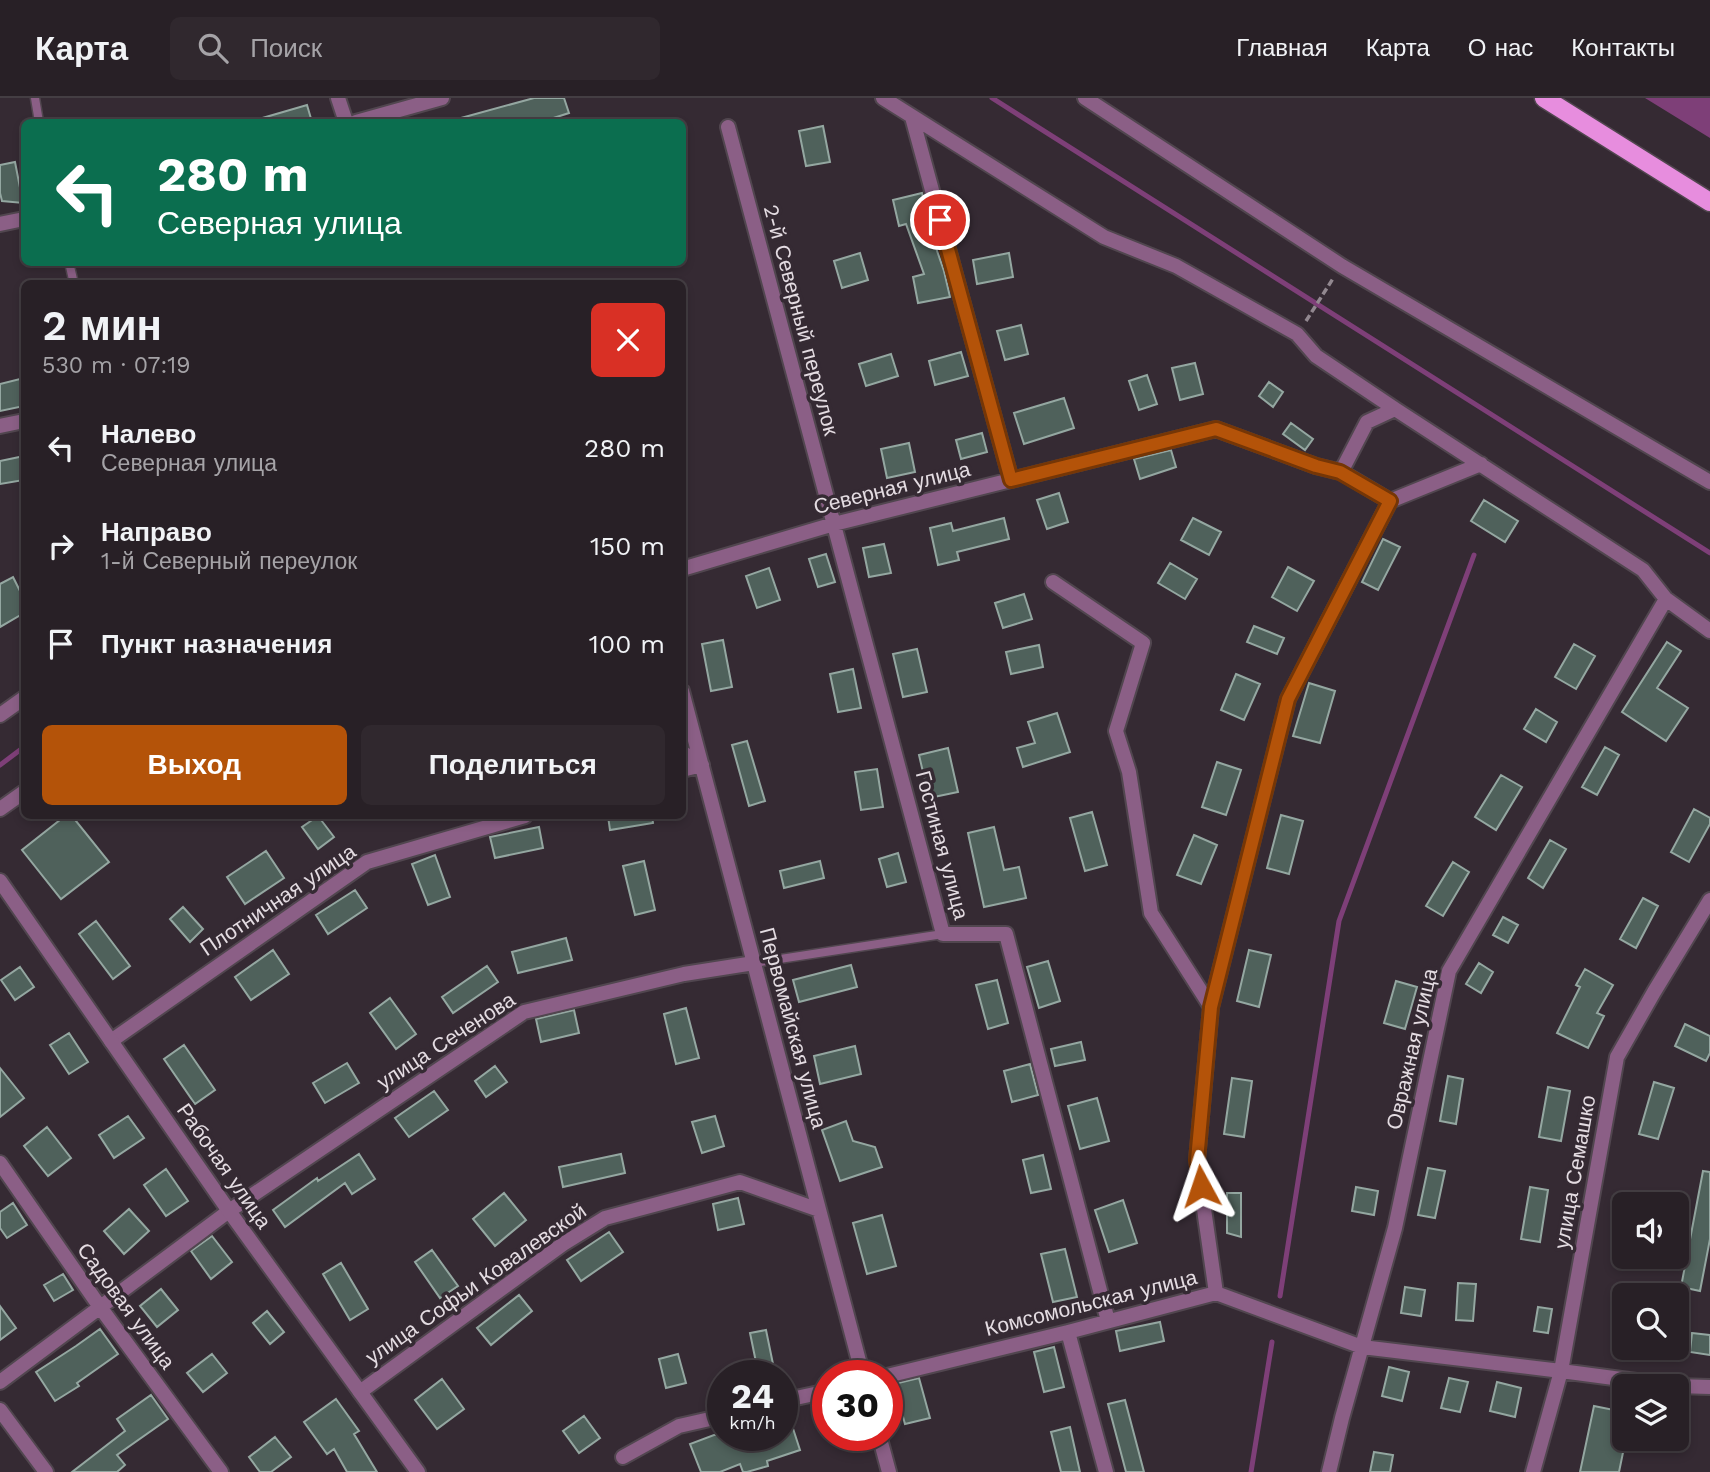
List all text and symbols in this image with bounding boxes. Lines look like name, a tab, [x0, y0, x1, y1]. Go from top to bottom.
search box	[170, 17, 660, 80]
text: Карта	[35, 29, 128, 68]
icon: search	[194, 29, 232, 67]
text: Поиск	[250, 33, 322, 63]
text: Главная	[1236, 34, 1328, 62]
text: Карта	[1366, 34, 1430, 62]
text: О нас	[1468, 34, 1533, 62]
text: Контакты	[1571, 34, 1675, 62]
text: 280 m	[157, 145, 309, 203]
icon: left	[42, 147, 133, 238]
pin	[910, 190, 970, 250]
icon: arrive	[921, 201, 959, 239]
street label: 2-й Северный переулок	[759, 202, 845, 439]
text: Северная улица	[157, 204, 402, 242]
text: 2 мин	[42, 301, 162, 350]
button: close	[591, 303, 665, 377]
text: 530 m · 07:19	[42, 352, 190, 379]
text: Налево	[101, 419, 196, 449]
icon: left	[42, 429, 80, 467]
text: 280 m	[584, 433, 665, 463]
text: Северная улица	[101, 450, 277, 477]
street label: Северная улица	[811, 456, 973, 519]
text: Направо	[101, 517, 212, 547]
icon: right	[42, 527, 80, 565]
text: 150 m	[590, 531, 665, 561]
text: 1-й Северный переулок	[101, 548, 357, 575]
icon: arrive	[42, 625, 80, 663]
text: Пункт назначения	[101, 629, 332, 659]
text: 100 m	[589, 629, 665, 659]
button: Выход	[42, 725, 347, 805]
button: Поделиться	[361, 725, 665, 805]
street label: Гостиная улица	[911, 768, 974, 922]
street label: Плотничная улица	[195, 838, 361, 961]
street label: Первомайская улица	[755, 925, 832, 1131]
street label: Овражная улица	[1381, 966, 1442, 1132]
street label: улица Сеченова	[372, 986, 520, 1095]
street label: улица Семашко	[1549, 1093, 1600, 1251]
street label: Рабочая улица	[172, 1098, 277, 1233]
position arrow	[1164, 1149, 1238, 1223]
map controls	[1612, 1192, 1689, 1451]
button: sound	[1612, 1192, 1689, 1269]
street label: улица Софьи Ковалевской	[361, 1198, 591, 1369]
street label: Садовая улица	[72, 1238, 181, 1374]
street label: Комсомольская улица	[982, 1264, 1200, 1341]
button: search	[1612, 1283, 1689, 1360]
speed limit sign: 30	[812, 1360, 903, 1451]
button: layers	[1612, 1374, 1689, 1451]
text: 24	[731, 1375, 774, 1417]
text: km/h	[729, 1412, 776, 1433]

